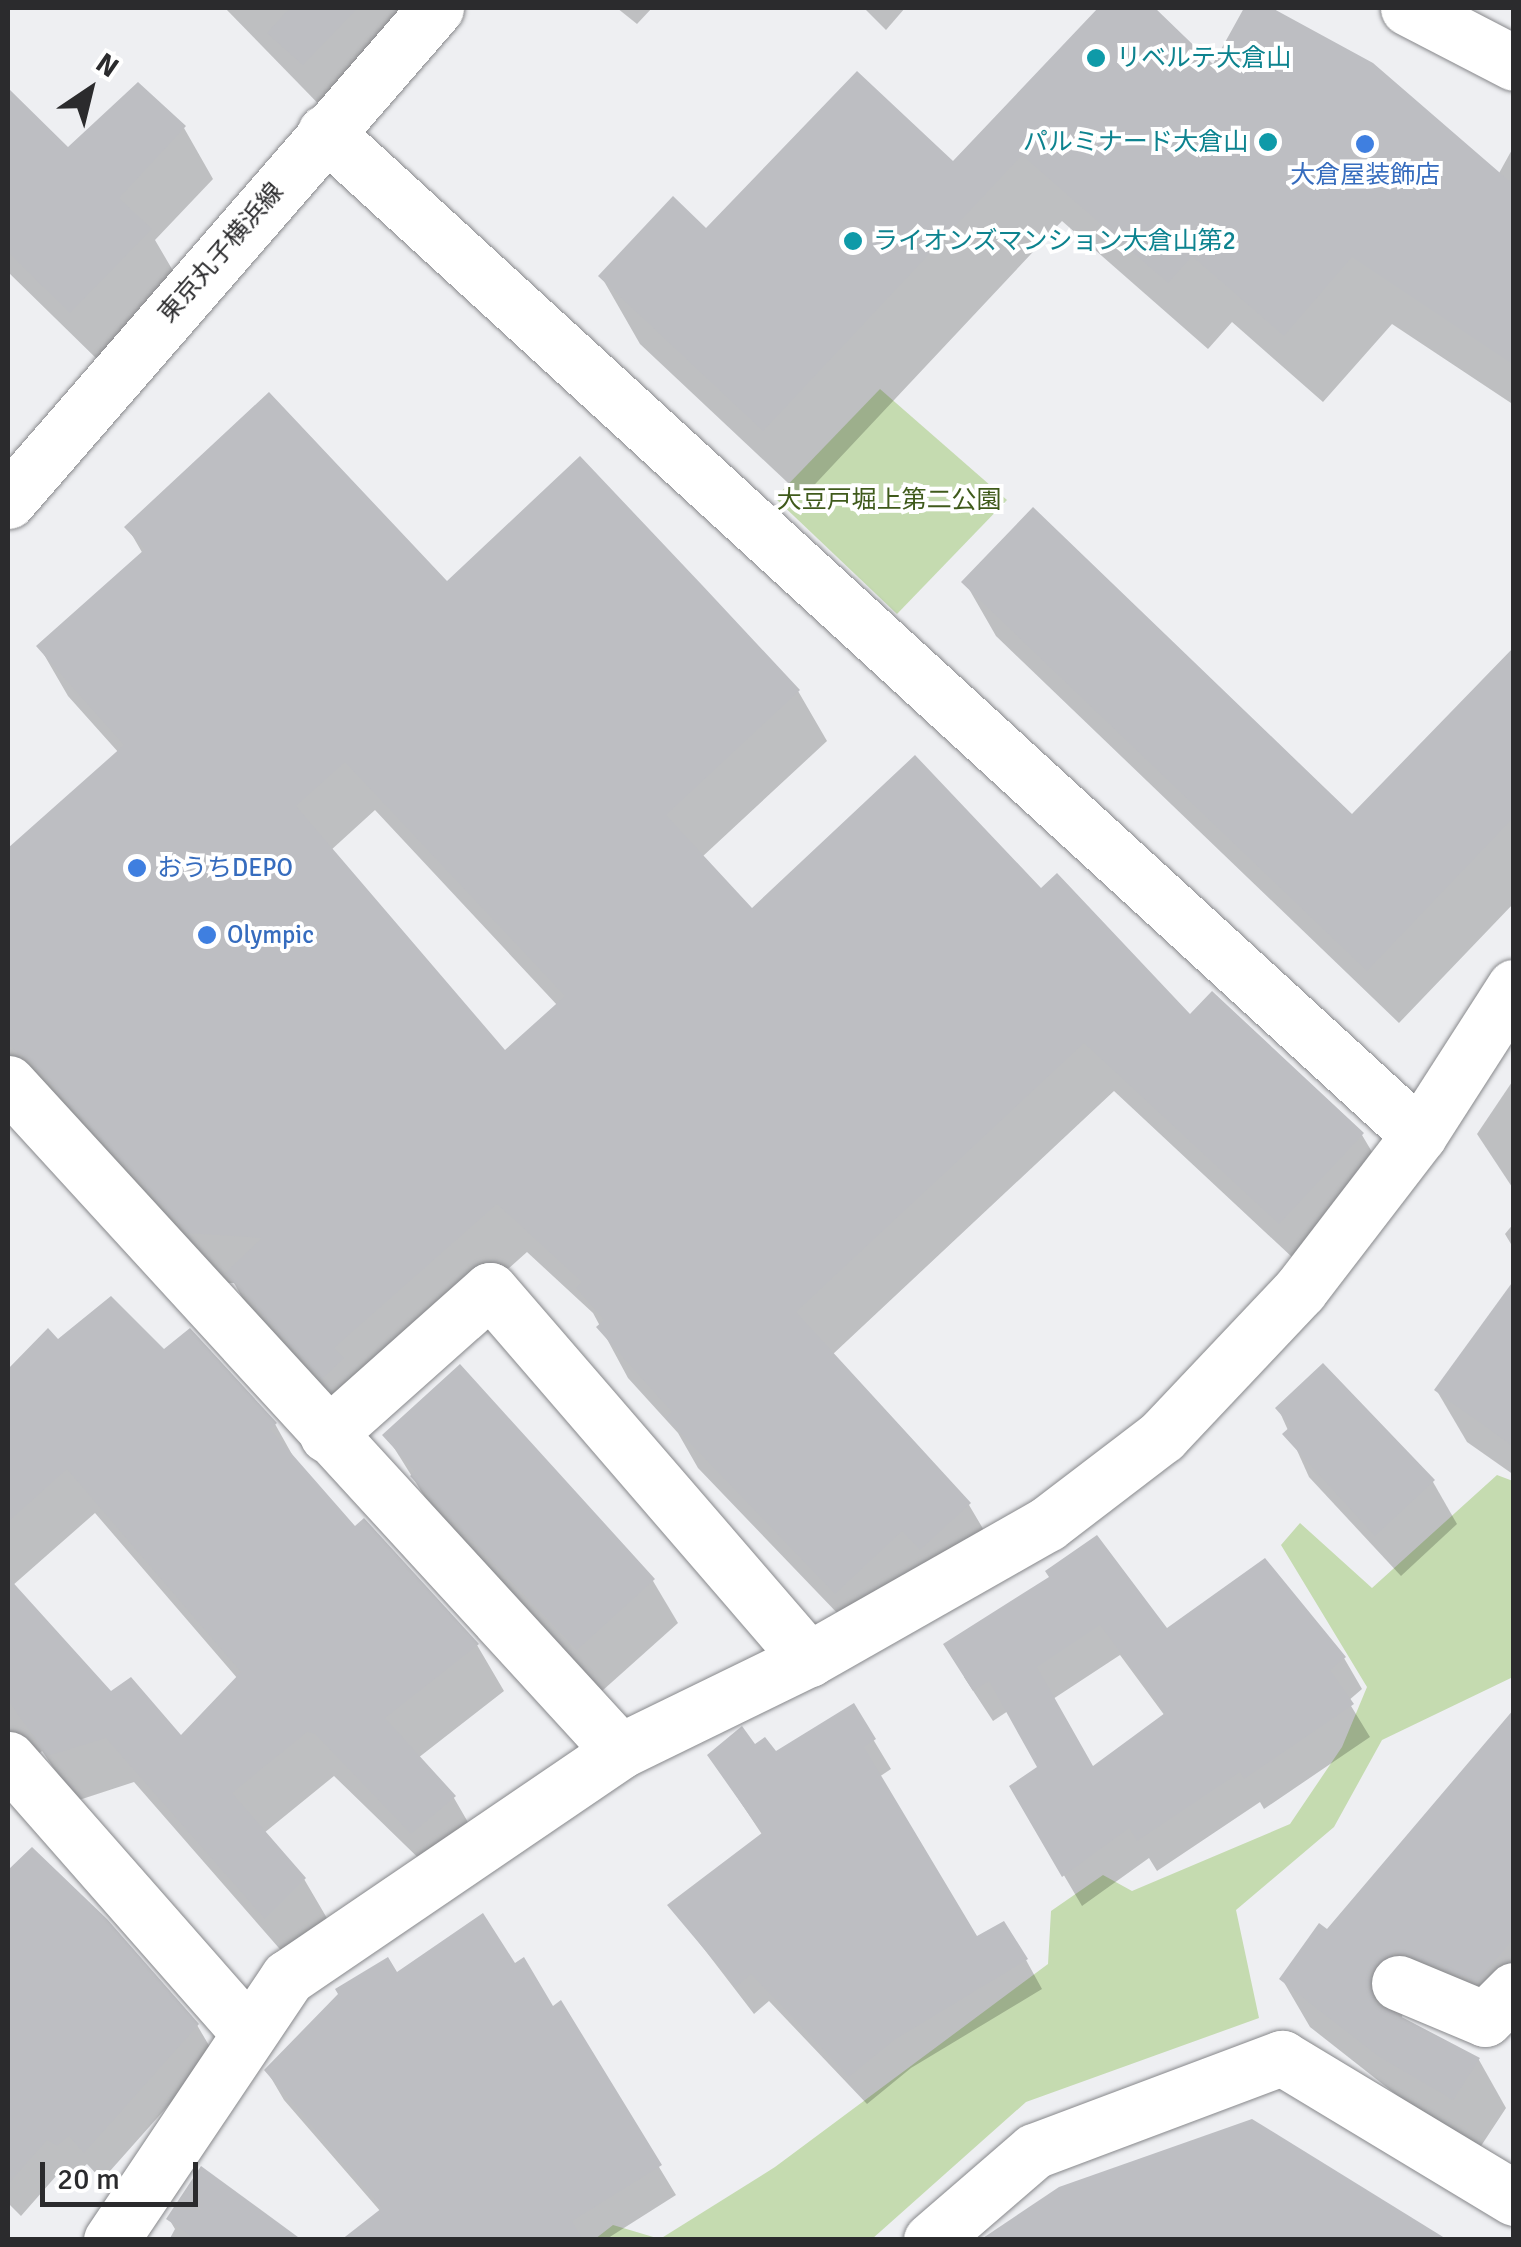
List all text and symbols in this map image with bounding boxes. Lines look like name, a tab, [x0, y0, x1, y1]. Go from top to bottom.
north arrow	[40, 40, 140, 140]
place label: リベルテ大倉山	[1116, 43, 1291, 73]
text: N	[89, 46, 125, 85]
marker: リベルテ大倉山	[1085, 47, 1107, 69]
place label: パルミナード大倉山	[1023, 127, 1248, 157]
marker: パルミナード大倉山	[1257, 131, 1279, 153]
marker: 大倉屋装飾店	[1354, 133, 1376, 155]
place label: 大倉屋装飾店	[1290, 160, 1440, 190]
street label: 東京丸子横浜線	[152, 177, 290, 329]
place label: ライオンズマンション大倉山第2	[873, 226, 1236, 256]
marker: ライオンズマンション大倉山第2	[842, 230, 864, 252]
park label: 大豆戸堀上第二公園	[777, 485, 1001, 515]
place label: おうちDEPO	[157, 853, 293, 883]
marker: おうちDEPO	[126, 857, 148, 879]
place label: Olympic	[227, 920, 314, 950]
marker: Olympic	[196, 924, 218, 946]
scale bar	[45, 2142, 202, 2204]
text: 20 m	[57, 2161, 120, 2198]

